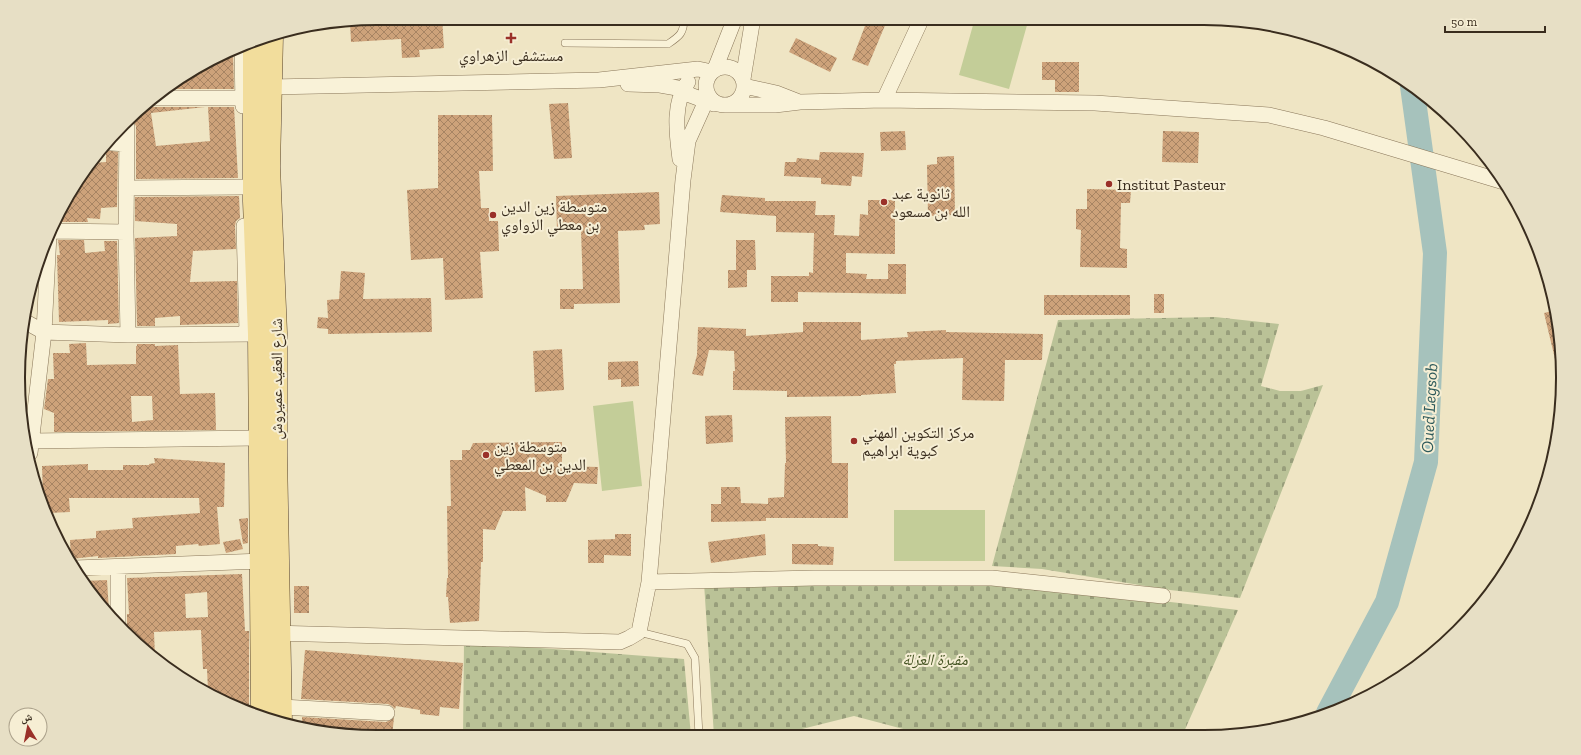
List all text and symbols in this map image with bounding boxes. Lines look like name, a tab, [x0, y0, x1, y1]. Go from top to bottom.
scale bar	[1445, 8, 1545, 34]
text: 50 m	[1451, 15, 1478, 29]
marker: مستشفى الزهراوي	[505, 32, 517, 44]
place label: مستشفى الزهراوي	[459, 46, 563, 68]
place label: Institut Pasteur	[1117, 175, 1226, 194]
marker: Institut Pasteur	[1104, 179, 1114, 189]
place label: ثانوية عبد الله بن مسعود	[892, 184, 970, 222]
place label: متوسطة زين الدين بن معطي الزواوي	[501, 197, 607, 237]
marker: ثانوية عبد الله بن مسعود	[879, 197, 889, 207]
marker: متوسطة زين الدين بن معطي الزواوي	[488, 210, 498, 220]
street label: شارع العقيد عميروش	[267, 318, 287, 440]
water label: Oued Legsob	[1417, 363, 1441, 453]
place label: مركز التكوين المهني كبوية ابراهيم	[862, 423, 974, 461]
marker: مركز التكوين المهني كبوية ابراهيم	[849, 436, 859, 446]
place label: متوسطة زين الدين بن المعطي	[494, 437, 586, 477]
marker: متوسطة زين الدين بن المعطي	[481, 450, 491, 460]
park label: مقبرة العزلة	[902, 650, 968, 669]
north arrow	[8, 707, 48, 747]
text: ش	[19, 710, 34, 726]

